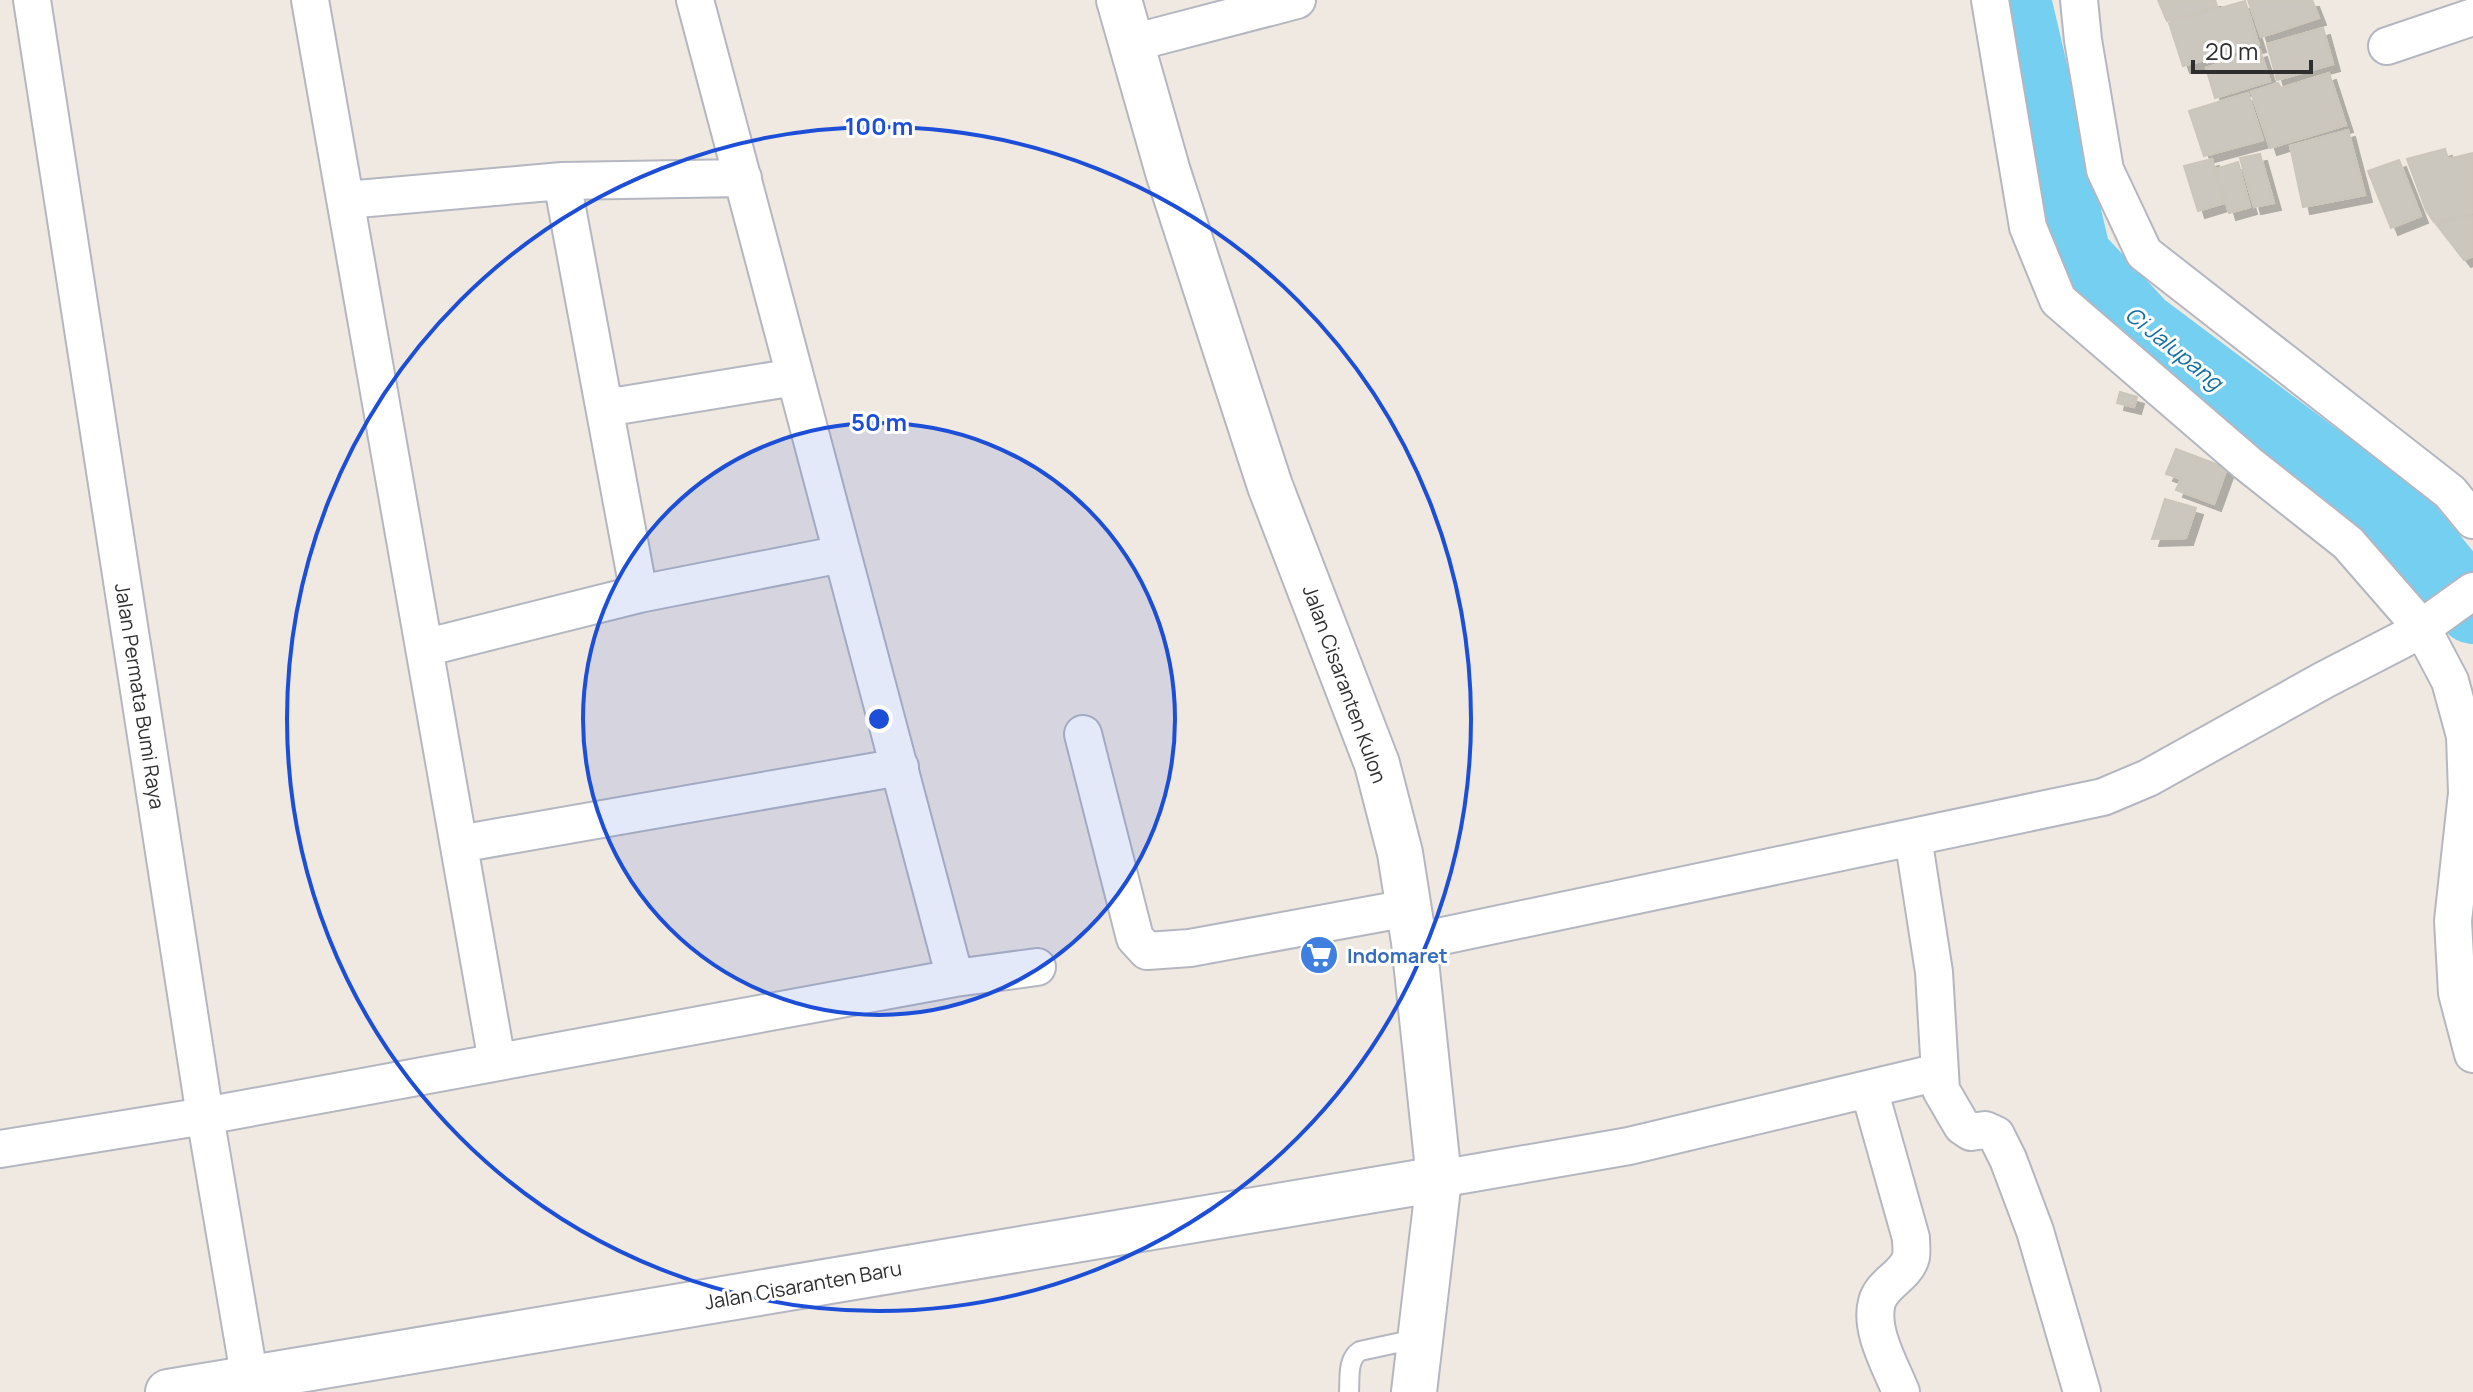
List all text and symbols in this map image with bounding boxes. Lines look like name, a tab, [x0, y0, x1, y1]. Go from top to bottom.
scale bar	[2193, 24, 2311, 74]
text: 20 m	[2205, 34, 2258, 67]
text: 100 m	[845, 109, 913, 142]
water label: Ci Jalupang	[2119, 299, 2231, 398]
text: 50 m	[851, 405, 907, 438]
street label: Jalan Permata Bumi Raya	[109, 581, 171, 811]
street label: Jalan Cisaranten Kulon	[1297, 581, 1393, 787]
centre of rings	[865, 705, 893, 733]
supermarket icon: Indomaret	[1298, 934, 1340, 976]
place label: Indomaret	[1347, 942, 1448, 969]
street label: Jalan Cisaranten Baru	[702, 1254, 904, 1316]

